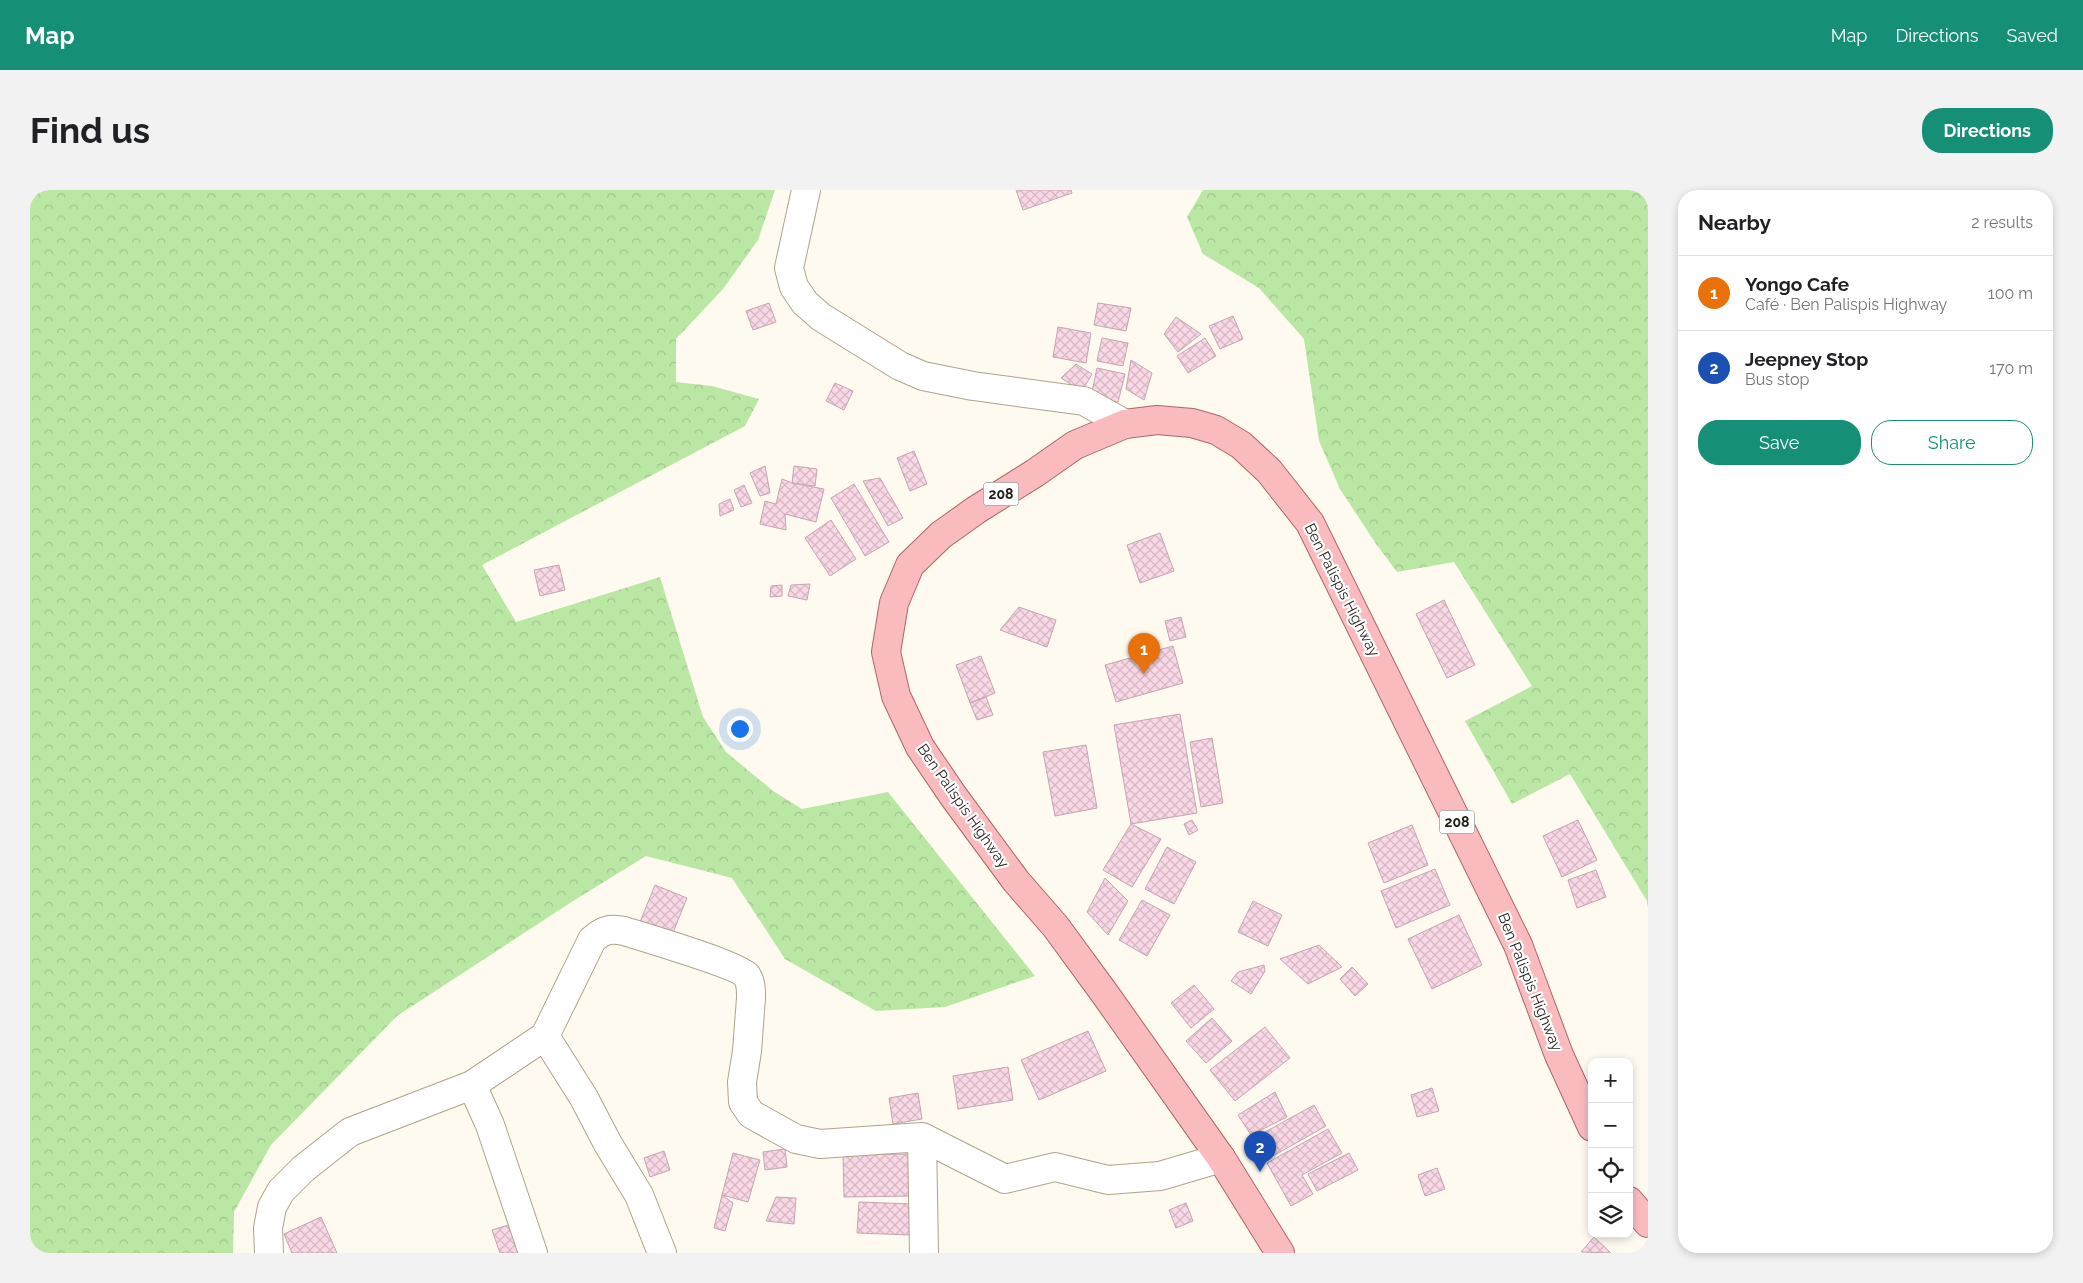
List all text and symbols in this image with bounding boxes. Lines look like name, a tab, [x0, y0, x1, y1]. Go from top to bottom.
text: Map	[25, 21, 75, 50]
text: Map	[1831, 25, 1867, 46]
text: Directions	[1895, 25, 1979, 46]
text: Saved	[2007, 25, 2058, 46]
button: Directions	[1922, 108, 2053, 153]
text: Find us	[30, 110, 150, 151]
text: Nearby	[1698, 210, 1771, 235]
text: 2 results	[1971, 213, 2033, 232]
text: Yongo Cafe	[1745, 273, 1849, 295]
text: 1	[1710, 284, 1718, 303]
text: 100 m	[1988, 284, 2033, 303]
text: Café · Ben Palispis Highway	[1745, 295, 1947, 314]
text: Jeepney Stop	[1745, 348, 1868, 370]
text: 2	[1709, 359, 1719, 378]
text: 170 m	[1989, 359, 2033, 378]
text: Bus stop	[1745, 370, 1809, 389]
button: Save	[1698, 420, 1861, 465]
button: Share	[1871, 420, 2033, 465]
road number: 208	[984, 482, 1018, 506]
street label: Ben Palispis Highway	[1301, 520, 1383, 660]
pin: 1	[1128, 633, 1160, 674]
your location	[727, 716, 753, 742]
street label: Ben Palispis Highway	[913, 741, 1013, 871]
road number: 208	[1440, 810, 1474, 834]
street label: Ben Palispis Highway	[1494, 910, 1566, 1054]
map controls	[1588, 1058, 1633, 1238]
button: +	[1588, 1058, 1633, 1103]
button: −	[1588, 1103, 1633, 1148]
pin: 2	[1244, 1131, 1276, 1172]
button: locate	[1588, 1148, 1633, 1193]
button: layers	[1588, 1193, 1633, 1238]

